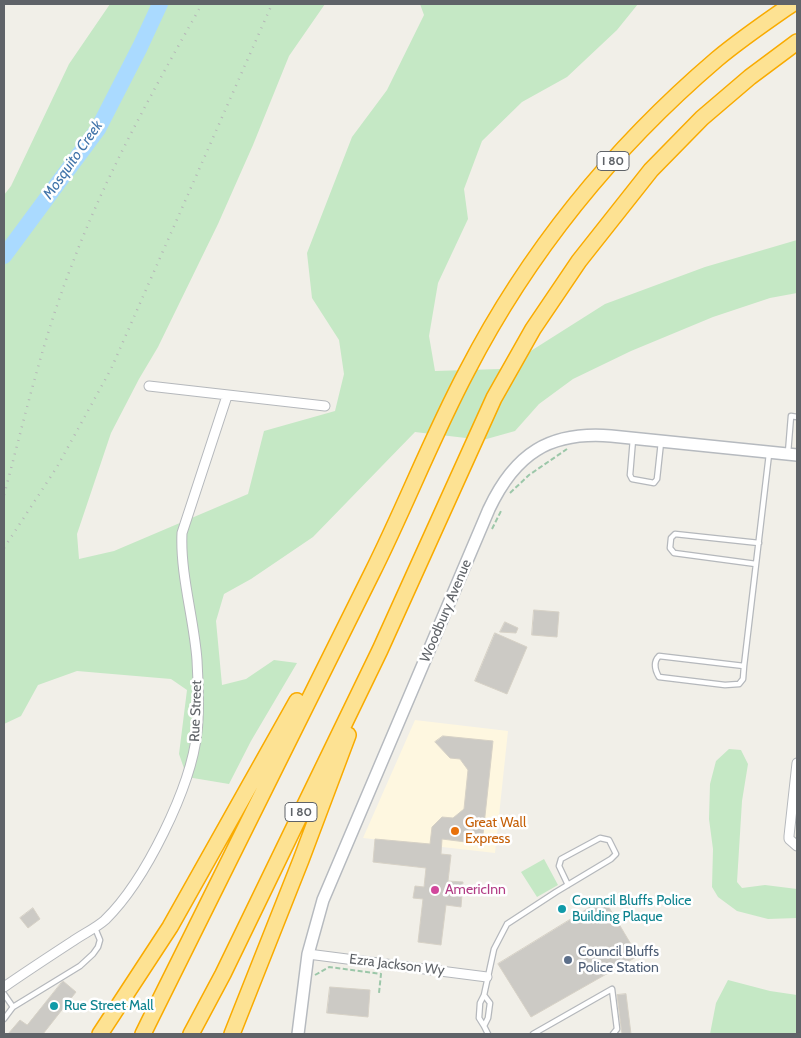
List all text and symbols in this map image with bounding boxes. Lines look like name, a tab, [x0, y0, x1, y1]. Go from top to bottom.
water label: Mosquito Creek	[39, 117, 107, 203]
road number: I 80	[597, 152, 629, 170]
street label: Woodbury Avenue	[417, 557, 475, 665]
street label: Rue Street	[187, 680, 205, 742]
road number: I 80	[285, 802, 317, 822]
place label: Great Wall Express	[465, 815, 526, 848]
marker: Great Wall Express	[449, 825, 461, 837]
place label: AmericInn	[445, 882, 506, 898]
marker: AmericInn	[429, 884, 441, 896]
place label: Council Bluffs Police Building Plaque	[572, 893, 691, 926]
marker: Council Bluffs Police Building Plaque	[556, 903, 568, 915]
place label: Council Bluffs Police Station	[578, 944, 659, 976]
street label: Ezra Jackson Wy	[348, 951, 446, 979]
marker: Council Bluffs Police Station	[562, 954, 574, 966]
place label: Rue Street Mall	[64, 998, 154, 1014]
marker: Rue Street Mall	[48, 1000, 60, 1012]

